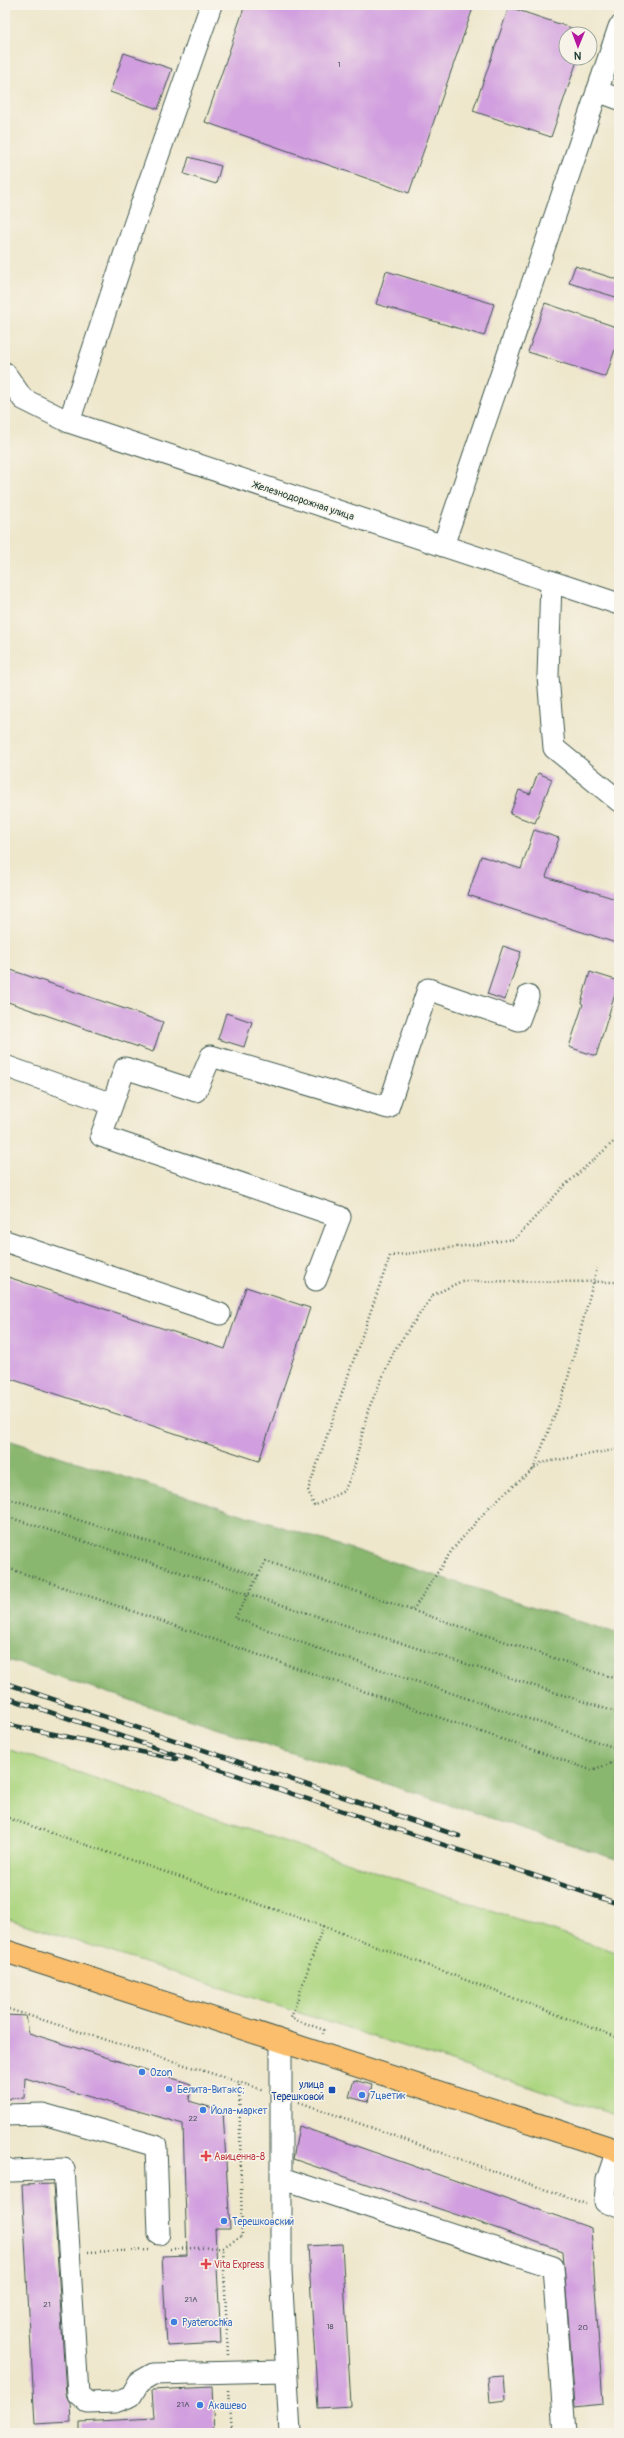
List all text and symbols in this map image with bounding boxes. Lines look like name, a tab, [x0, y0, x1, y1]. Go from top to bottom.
north arrow	[558, 26, 598, 66]
text: N	[573, 49, 582, 62]
house number: 1	[337, 60, 341, 69]
street label: Железнодорожная улица	[250, 478, 356, 523]
marker: Ozon	[137, 2067, 147, 2077]
place label: Ozon	[150, 2067, 173, 2079]
place label: улица Терешковой	[271, 2079, 324, 2103]
marker: Белита-Витэкс;	[164, 2084, 174, 2094]
place label: Белита-Витэкс;	[177, 2084, 245, 2096]
marker: улица Терешковой	[327, 2085, 337, 2095]
marker: 7цветик	[357, 2090, 367, 2100]
place label: 7цветик	[370, 2090, 406, 2102]
place label: Йола-маркет	[211, 2104, 268, 2117]
marker: Йола-маркет	[198, 2105, 208, 2115]
house number: 22	[189, 2114, 198, 2123]
marker: Авиценна-8	[201, 2151, 211, 2161]
place label: Авиценна-8	[214, 2151, 265, 2163]
marker: Терешковский	[219, 2216, 229, 2226]
place label: Терешковский	[232, 2216, 294, 2228]
marker: Vita Express	[201, 2259, 211, 2269]
place label: Vita Express	[214, 2259, 265, 2271]
house number: 21А	[185, 2295, 197, 2304]
house number: 21	[43, 2300, 51, 2309]
marker: Pyaterochka	[169, 2317, 179, 2327]
place label: Pyaterochka	[182, 2317, 233, 2329]
house number: 18	[326, 2322, 334, 2331]
house number: 20	[578, 2323, 589, 2332]
house number: 21А	[177, 2400, 189, 2409]
marker: Акашево	[195, 2400, 205, 2410]
place label: Акашево	[208, 2400, 247, 2412]

